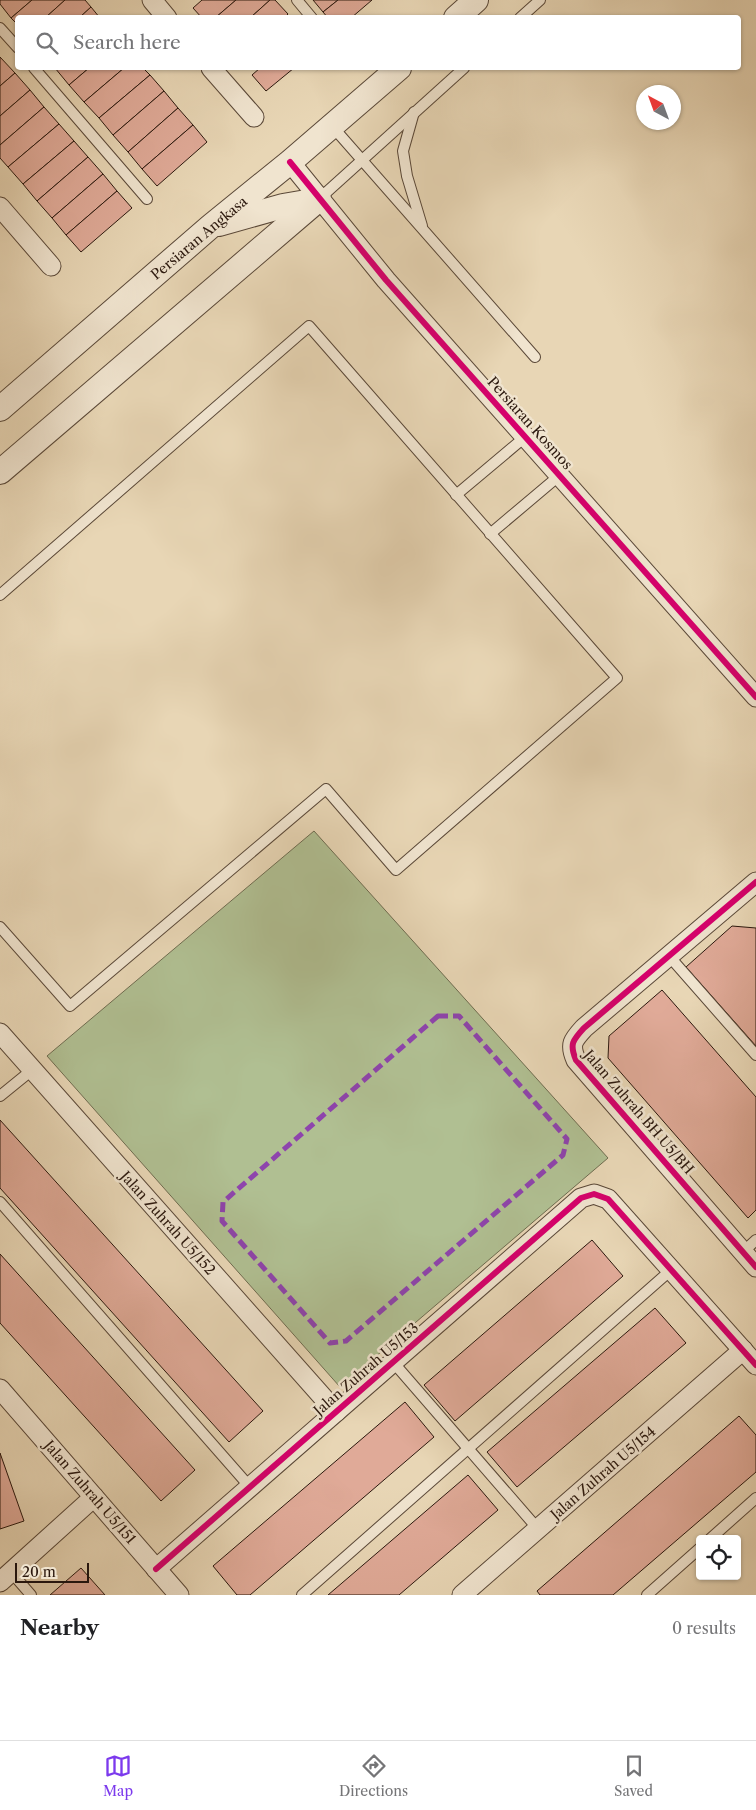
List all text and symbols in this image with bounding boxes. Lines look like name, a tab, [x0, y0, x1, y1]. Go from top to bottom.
search box	[15, 15, 741, 70]
icon: search	[33, 29, 61, 57]
text: Search here	[73, 31, 181, 54]
north arrow	[636, 85, 681, 130]
street label: Persiaran Angkasa	[147, 192, 251, 284]
street label: Persiaran Kosmos	[484, 373, 576, 473]
street label: Jalan Zuhrah BH U5/BH	[579, 1045, 698, 1178]
street label: Jalan Zuhrah U5/152	[115, 1166, 219, 1279]
street label: Jalan Zuhrah U5/153	[308, 1319, 422, 1421]
street label: Jalan Zuhrah U5/154	[545, 1422, 659, 1525]
street label: Jalan Zuhrah U5/151	[39, 1435, 140, 1548]
map controls	[696, 1535, 741, 1580]
button: locate	[696, 1535, 741, 1580]
scale bar	[15, 1560, 89, 1583]
text: 20 m	[22, 1563, 56, 1581]
text: Nearby	[20, 1615, 99, 1640]
text: 0 results	[672, 1618, 736, 1638]
tab: Map	[103, 1752, 133, 1800]
tab: Directions	[339, 1752, 408, 1800]
tab: Saved	[614, 1752, 653, 1800]

